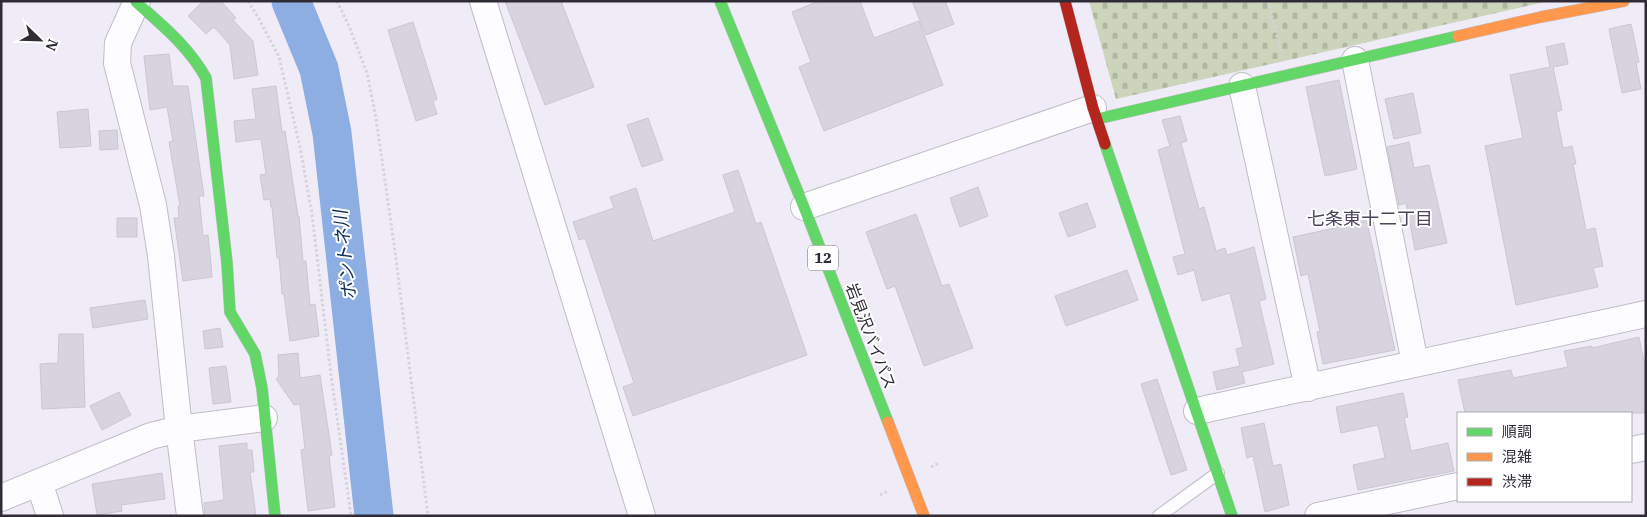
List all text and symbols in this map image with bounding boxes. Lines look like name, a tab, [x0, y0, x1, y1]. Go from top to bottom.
north arrow	[15, 15, 65, 65]
text: N	[42, 36, 62, 54]
water label: ポントネ川	[328, 207, 361, 301]
district label: 七条東十二丁目	[1307, 207, 1433, 230]
road number: 12	[808, 246, 838, 270]
street label: 岩見沢バイパス	[842, 280, 900, 392]
legend	[1457, 412, 1632, 502]
text: 順調	[1502, 422, 1532, 441]
text: 混雑	[1502, 447, 1532, 466]
text: 渋滞	[1502, 472, 1532, 491]

